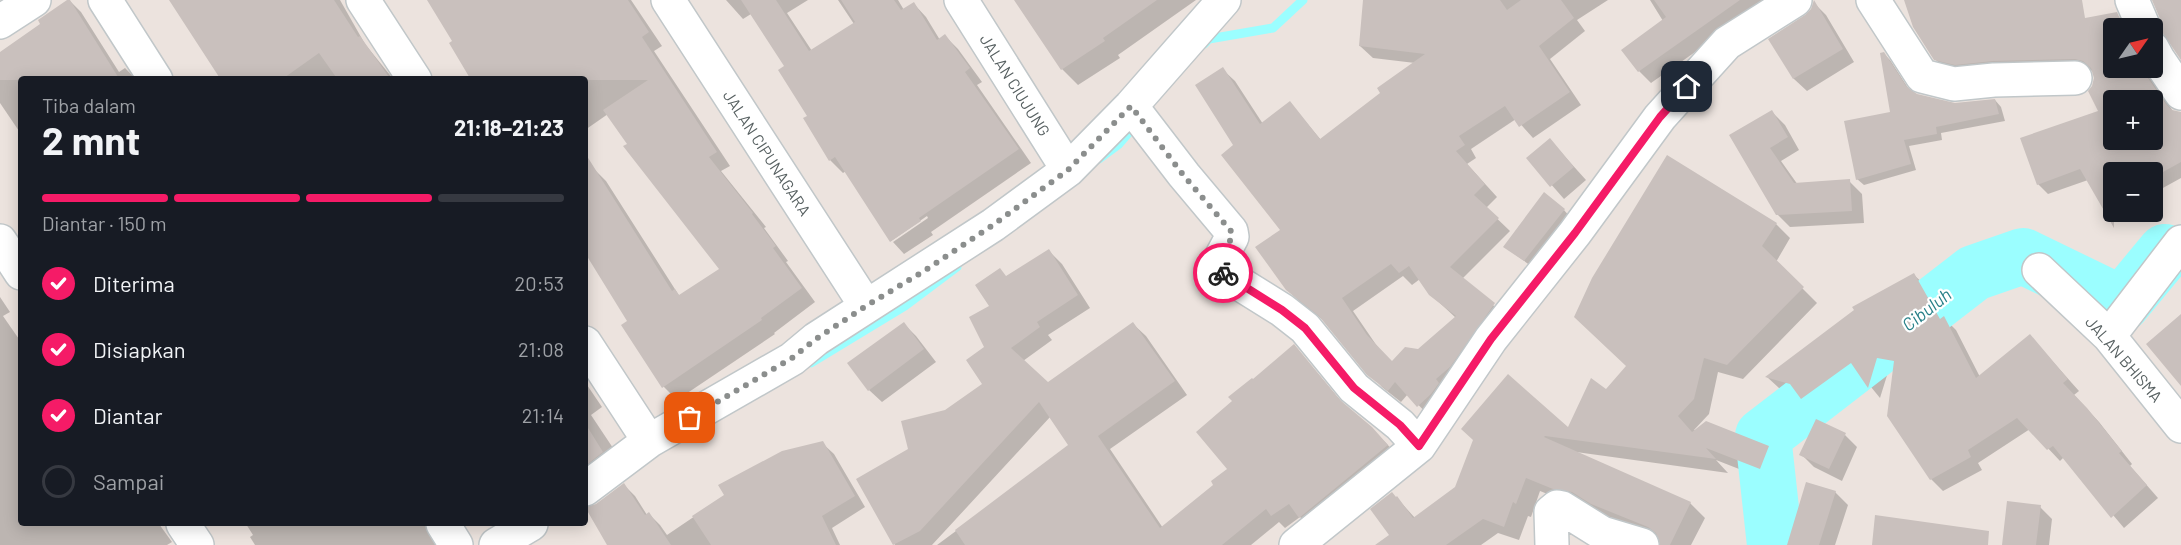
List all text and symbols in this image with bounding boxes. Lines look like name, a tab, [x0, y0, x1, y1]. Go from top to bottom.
north arrow	[2103, 18, 2163, 78]
map controls	[2103, 18, 2163, 222]
street label: JALAN CIUJUNG	[976, 30, 1054, 139]
pin	[1661, 61, 1712, 112]
icon: home	[1670, 70, 1703, 103]
street label: JALAN CIPUNAGARA	[720, 86, 815, 219]
button: +	[2103, 90, 2163, 150]
text: Tiba dalam	[42, 93, 136, 117]
text: 21:18–21:23	[454, 114, 564, 140]
text: 2 mnt	[42, 116, 140, 163]
button: −	[2103, 162, 2163, 222]
text: Diantar · 150 m	[42, 211, 167, 235]
courier	[1193, 243, 1253, 303]
icon: bike	[1207, 257, 1240, 290]
icon: check	[42, 267, 75, 300]
text: Diterima	[93, 270, 175, 296]
text: 20:53	[515, 271, 564, 295]
water label: Cibuluh	[1897, 283, 1956, 335]
street label: JALAN BHISMA	[2082, 312, 2167, 406]
icon: check	[42, 333, 75, 366]
text: Disiapkan	[93, 336, 186, 362]
text: 21:08	[518, 337, 564, 361]
pin	[664, 392, 715, 443]
icon: check	[42, 399, 75, 432]
icon: bag	[673, 401, 706, 434]
text: Diantar	[93, 402, 163, 428]
text: 21:14	[522, 403, 564, 427]
text: Sampai	[93, 468, 164, 494]

